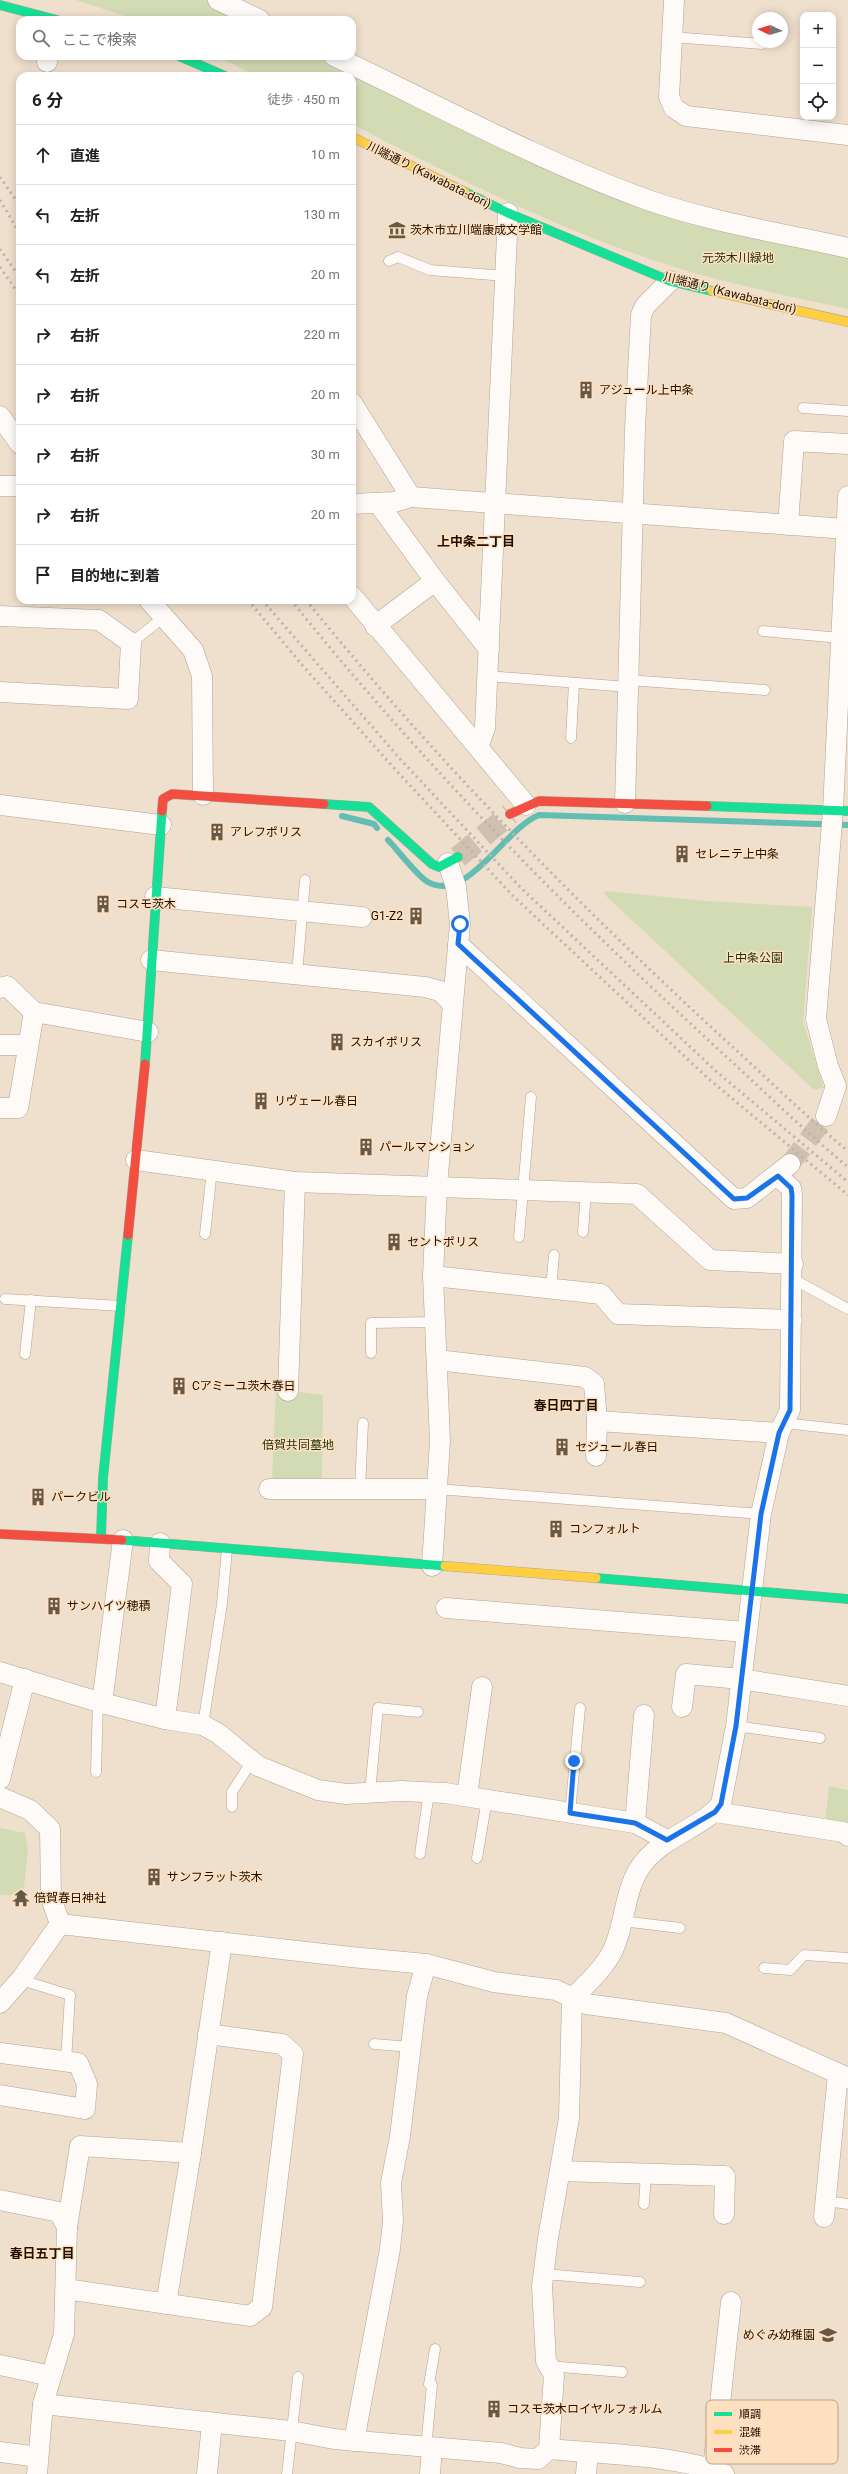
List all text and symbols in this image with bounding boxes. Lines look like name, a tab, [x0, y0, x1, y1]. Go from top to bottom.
north arrow	[752, 12, 788, 48]
map controls	[800, 12, 836, 120]
button: +	[800, 12, 836, 48]
search box	[16, 16, 356, 60]
icon: search	[30, 27, 52, 49]
text: ここで検索	[62, 31, 137, 49]
button: −	[800, 48, 836, 84]
button: locate	[800, 84, 836, 120]
text: 6 分	[32, 90, 63, 110]
text: 徒歩 · 450 m	[268, 92, 340, 107]
street label: 川端通り (Kawabata-dori)	[365, 139, 493, 211]
icon: ahead	[32, 144, 54, 166]
text: 直進	[70, 147, 100, 165]
text: 10 m	[311, 147, 340, 162]
icon: left	[32, 204, 54, 226]
text: 左折	[70, 207, 100, 225]
text: 130 m	[303, 207, 340, 222]
museum icon: 茨木市立川端康成文学館	[387, 220, 407, 240]
place label: 茨木市立川端康成文学館	[410, 223, 542, 237]
park label: 元茨木川緑地	[702, 251, 774, 265]
icon: left	[32, 264, 54, 286]
text: 左折	[70, 267, 100, 285]
text: 20 m	[311, 267, 340, 282]
street label: 川端通り (Kawabata-dori)	[662, 270, 798, 316]
icon: right	[32, 324, 54, 346]
text: 右折	[70, 327, 100, 345]
text: 220 m	[303, 327, 340, 342]
building icon: アジュール上中条	[576, 380, 596, 400]
place label: アジュール上中条	[599, 383, 694, 397]
icon: right	[32, 384, 54, 406]
text: 右折	[70, 387, 100, 405]
text: 20 m	[311, 387, 340, 402]
icon: right	[32, 444, 54, 466]
text: 右折	[70, 447, 100, 465]
text: 30 m	[311, 447, 340, 462]
icon: right	[32, 504, 54, 526]
text: 右折	[70, 507, 100, 525]
text: 20 m	[311, 507, 340, 522]
district label: 上中条二丁目	[437, 534, 515, 549]
icon: arrive	[32, 564, 54, 586]
text: 目的地に到着	[70, 567, 160, 585]
building icon: アレフポリス	[207, 822, 227, 842]
place label: アレフポリス	[230, 825, 302, 839]
building icon: セレニテ上中条	[672, 844, 692, 864]
place label: セレニテ上中条	[695, 847, 779, 861]
building icon: コスモ茨木	[93, 894, 113, 914]
place label: コスモ茨木	[116, 897, 176, 911]
building icon: G1-Z2	[406, 906, 426, 926]
place label: G1-Z2	[371, 909, 403, 923]
route start	[451, 915, 469, 933]
park label: 上中条公園	[723, 951, 783, 965]
building icon: スカイポリス	[327, 1032, 347, 1052]
place label: スカイポリス	[350, 1035, 422, 1049]
building icon: リヴェール春日	[251, 1091, 271, 1111]
place label: リヴェール春日	[274, 1094, 358, 1108]
building icon: パールマンション	[356, 1137, 376, 1157]
place label: パールマンション	[379, 1140, 475, 1154]
building icon: セントポリス	[384, 1232, 404, 1252]
place label: セントポリス	[407, 1235, 479, 1249]
building icon: Cアミーユ茨木春日	[169, 1376, 189, 1396]
place label: Cアミーユ茨木春日	[192, 1379, 296, 1393]
district label: 春日四丁目	[533, 1398, 599, 1413]
building icon: セジュール春日	[552, 1437, 572, 1457]
park label: 倍賀共同墓地	[262, 1438, 334, 1452]
place label: セジュール春日	[575, 1440, 658, 1454]
building icon: パークビル	[28, 1487, 48, 1507]
place label: パークビル	[51, 1490, 111, 1504]
building icon: コンフォルト	[546, 1519, 566, 1539]
place label: コンフォルト	[569, 1522, 641, 1536]
building icon: サンハイツ穂積	[44, 1596, 64, 1616]
place label: サンハイツ穂積	[67, 1599, 151, 1613]
route end	[565, 1752, 583, 1770]
building icon: サンフラット茨木	[144, 1867, 164, 1887]
place label: サンフラット茨木	[167, 1870, 263, 1884]
temple icon: 倍賀春日神社	[11, 1888, 31, 1908]
place label: 倍賀春日神社	[34, 1891, 106, 1905]
district label: 春日五丁目	[9, 2246, 75, 2261]
school or university icon: めぐみ幼稚園	[818, 2325, 838, 2345]
place label: めぐみ幼稚園	[743, 2328, 815, 2342]
building icon: コスモ茨木ロイヤルフォルム	[484, 2399, 504, 2419]
legend	[706, 2400, 838, 2464]
place label: コスモ茨木ロイヤルフォルム	[507, 2402, 662, 2416]
text: 順調	[739, 2408, 761, 2421]
text: 混雑	[739, 2426, 761, 2439]
text: 渋滞	[739, 2444, 761, 2457]

